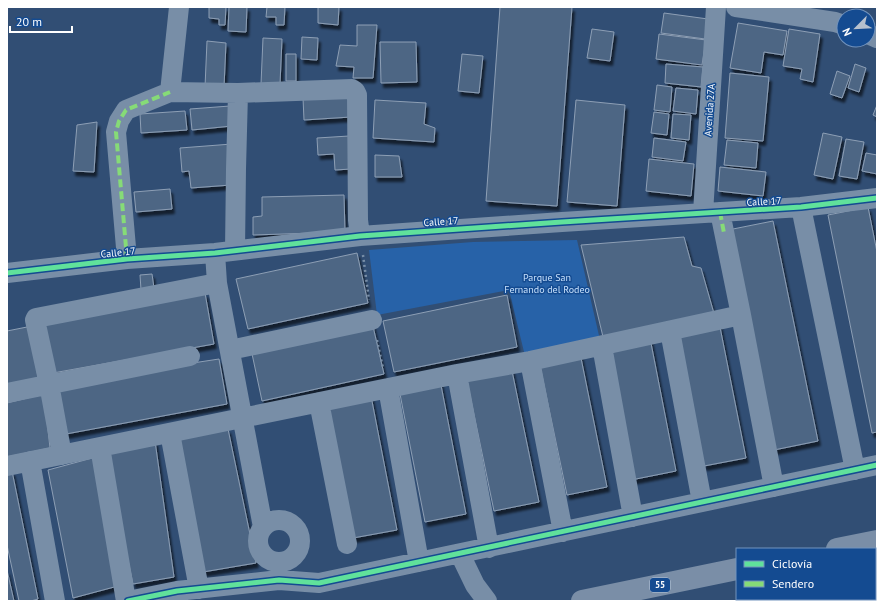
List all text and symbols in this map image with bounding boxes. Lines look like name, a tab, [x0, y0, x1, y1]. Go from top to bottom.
scale bar	[10, 8, 72, 34]
north arrow	[836, 8, 876, 48]
text: 20 m	[16, 14, 42, 29]
text: N	[839, 26, 855, 38]
street label: Avenida 27A	[701, 83, 718, 137]
street label: Calle 17	[746, 194, 782, 209]
street label: Calle 17	[423, 214, 459, 229]
street label: Calle 17	[100, 244, 136, 261]
park label: Parque San Fernando del Rodeo	[504, 271, 590, 296]
legend	[736, 548, 876, 600]
text: Ciclovía	[772, 556, 812, 571]
text: Sendero	[772, 576, 814, 591]
road number: 55	[650, 578, 670, 592]

